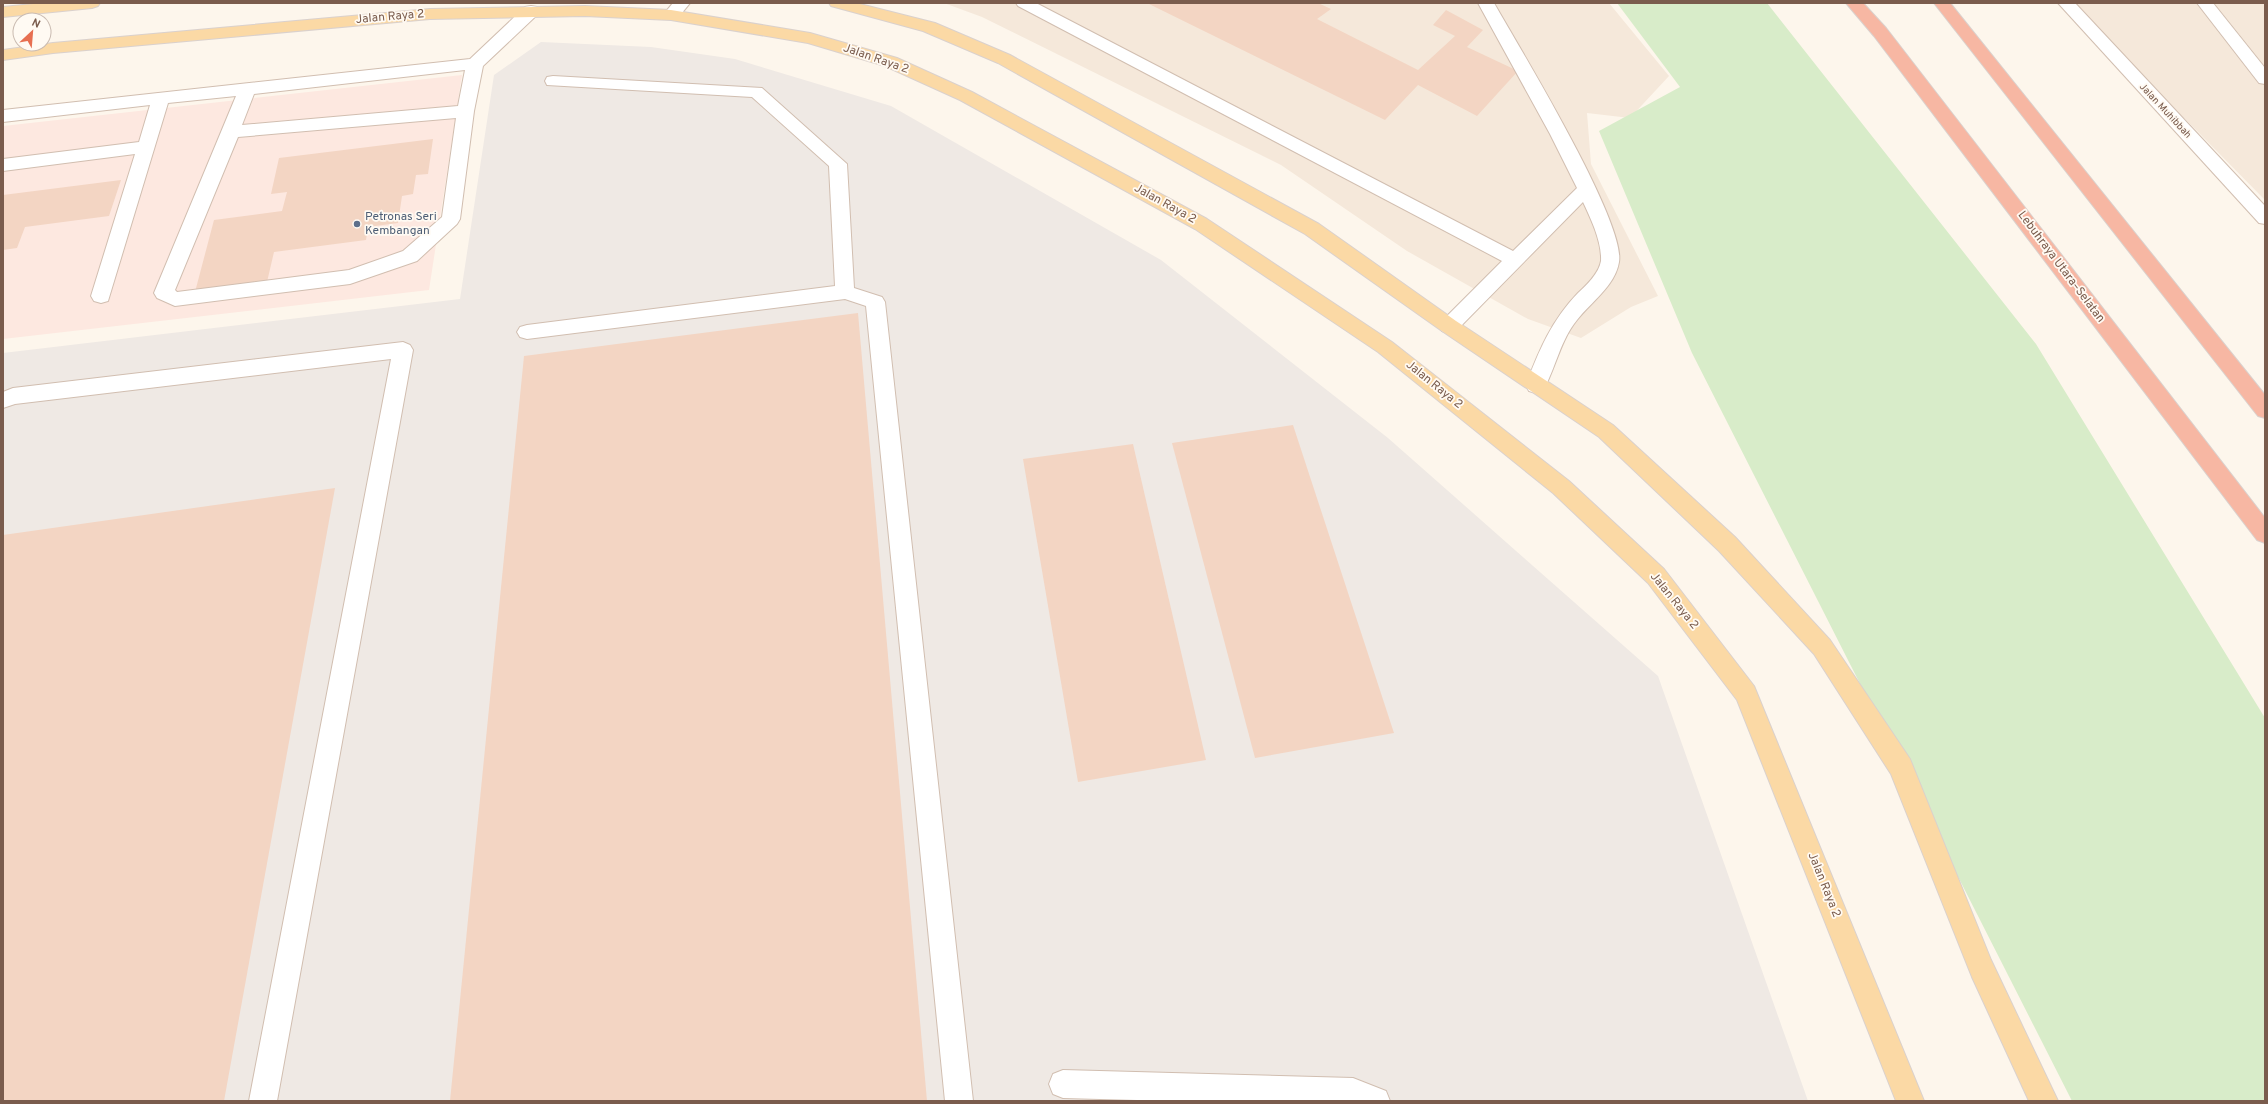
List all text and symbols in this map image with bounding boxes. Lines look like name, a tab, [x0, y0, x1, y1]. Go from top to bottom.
street label: Jalan Raya 2	[355, 6, 425, 28]
north arrow	[12, 12, 52, 52]
text: N	[29, 16, 43, 32]
street label: Jalan Raya 2	[841, 40, 911, 78]
street label: Jalan Muhibbah	[2136, 81, 2194, 141]
street label: Jalan Raya 2	[1131, 180, 1199, 228]
street label: Lebuhraya Utara–Selatan	[2014, 208, 2108, 326]
place label: Petronas Seri Kembangan	[365, 209, 437, 239]
marker: Petronas Seri Kembangan	[352, 219, 362, 229]
street label: Jalan Raya 2	[1402, 357, 1466, 413]
street label: Jalan Raya 2	[1646, 569, 1702, 633]
street label: Jalan Raya 2	[1804, 850, 1844, 920]

